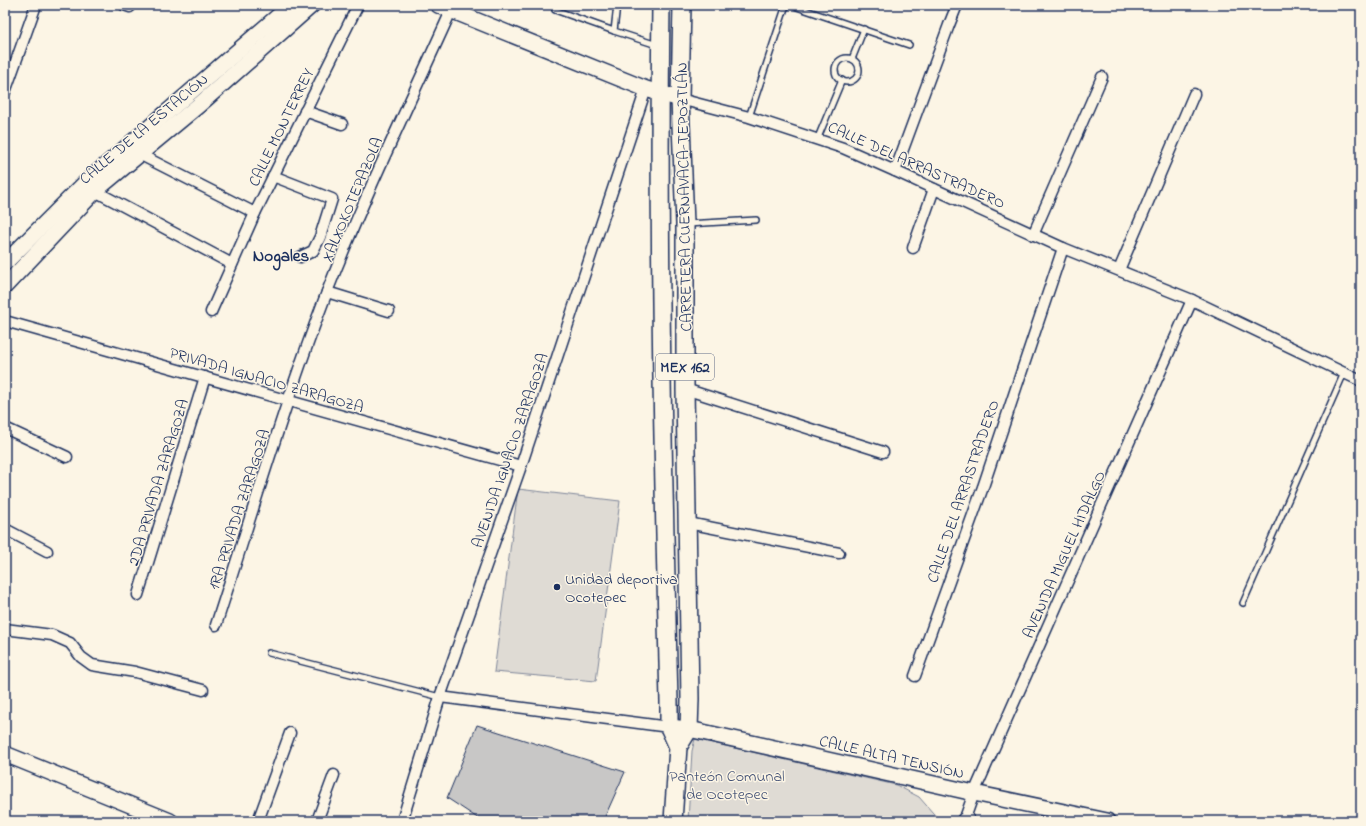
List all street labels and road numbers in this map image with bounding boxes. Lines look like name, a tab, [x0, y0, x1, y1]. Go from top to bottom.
street label: CARRETERA CUERNAVACA-TEPOZTLÁN	[671, 62, 699, 332]
street label: CALLE MONTERREY	[243, 64, 321, 191]
street label: CALLE DE LA ESTACIÓN	[74, 68, 214, 191]
street label: CALLE DEL ARRASTRADERO	[824, 116, 1009, 216]
street label: XALXOKOTEPAZOLA	[316, 134, 390, 266]
street label: PRIVADA IGNACIO ZARAGOZA	[166, 342, 367, 420]
street label: AVENIDA IGNACIO ZARAGOZA	[466, 350, 556, 551]
road number: MEX 162	[656, 354, 714, 380]
street label: 2DA PRIVADA ZARAGOZA	[122, 396, 196, 569]
street label: CALLE DEL ARRASTRADERO	[921, 397, 1007, 586]
street label: 1RA PRIVADA ZARAGOZA	[203, 426, 277, 593]
street label: AVENIDA MIGUEL HIDALGO	[1017, 467, 1113, 642]
street label: CALLE ALTA TENSIÓN	[817, 730, 966, 786]

